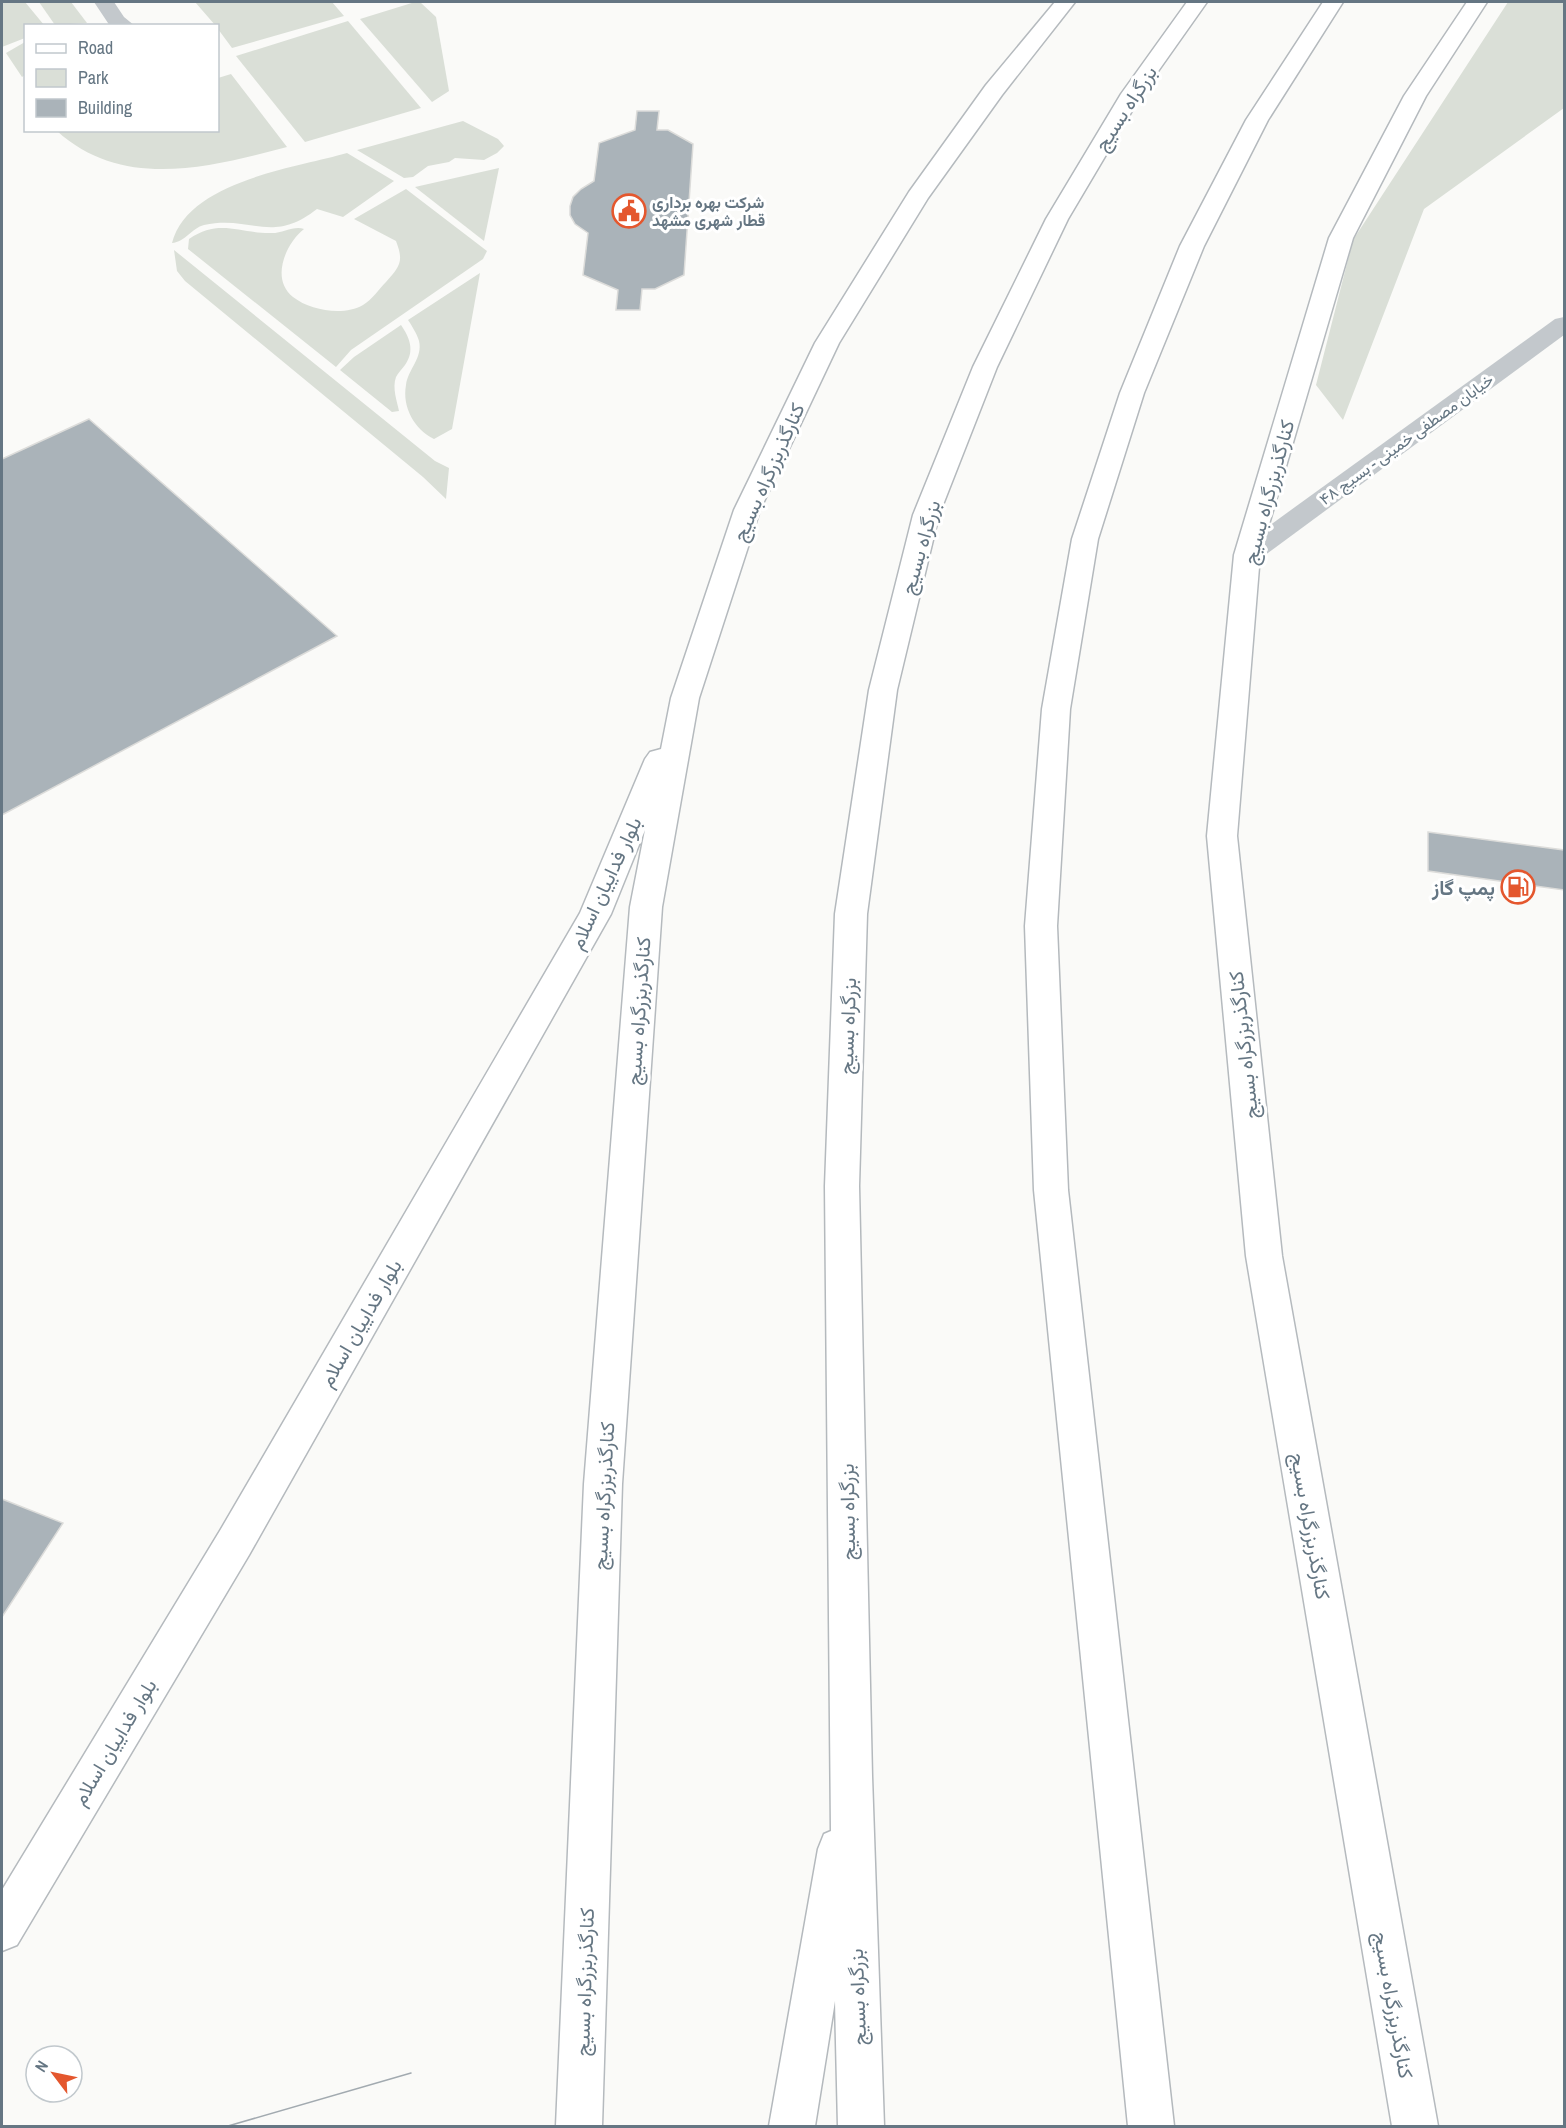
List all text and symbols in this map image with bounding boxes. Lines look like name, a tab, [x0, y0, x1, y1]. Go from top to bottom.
legend	[24, 24, 219, 132]
text: Road	[78, 35, 113, 60]
street label: بزرگراه بسیج	[1087, 60, 1164, 157]
text: Park	[78, 65, 109, 90]
text: Building	[78, 95, 133, 120]
place label: شرکت بهره برداری قطار شهری مشهد	[652, 191, 765, 231]
public building icon: شرکت بهره برداری قطار شهری مشهد	[611, 193, 647, 229]
street label: خیابان مصطفی خمینی - بسیج ۴۸	[1314, 368, 1498, 511]
street label: کنارگذربزرگراه بسیج	[725, 398, 812, 546]
street label: کنارگذربزرگراه بسیج	[1236, 417, 1301, 568]
street label: بزرگراه بسیج	[894, 497, 947, 598]
street label: بلوار فداییان اسلام	[562, 812, 648, 954]
fuel station icon: پمپ گاز	[1500, 869, 1536, 905]
place label: پمپ گاز	[1431, 874, 1495, 902]
street label: کنارگذربزرگراه بسیج	[619, 936, 658, 1086]
street label: کنارگذربزرگراه بسیج	[1222, 969, 1265, 1120]
street label: بزرگراه بسیج	[832, 977, 863, 1075]
street label: بلوار فداییان اسلام	[312, 1254, 408, 1392]
street label: کنارگذربزرگراه بسیج	[586, 1421, 621, 1571]
street label: کنارگذربزرگراه بسیج	[1284, 1450, 1337, 1602]
street label: بزرگراه بسیج	[833, 1463, 862, 1561]
street label: بلوار فداییان اسلام	[65, 1674, 163, 1810]
street label: کنارگذربزرگراه بسیج	[568, 1907, 601, 2057]
street label: کنارگذربزرگراه بسیج	[1367, 1929, 1420, 2081]
street label: بزرگراه بسیج	[842, 1948, 873, 2046]
north arrow	[24, 2044, 84, 2104]
text: N	[29, 2056, 53, 2076]

